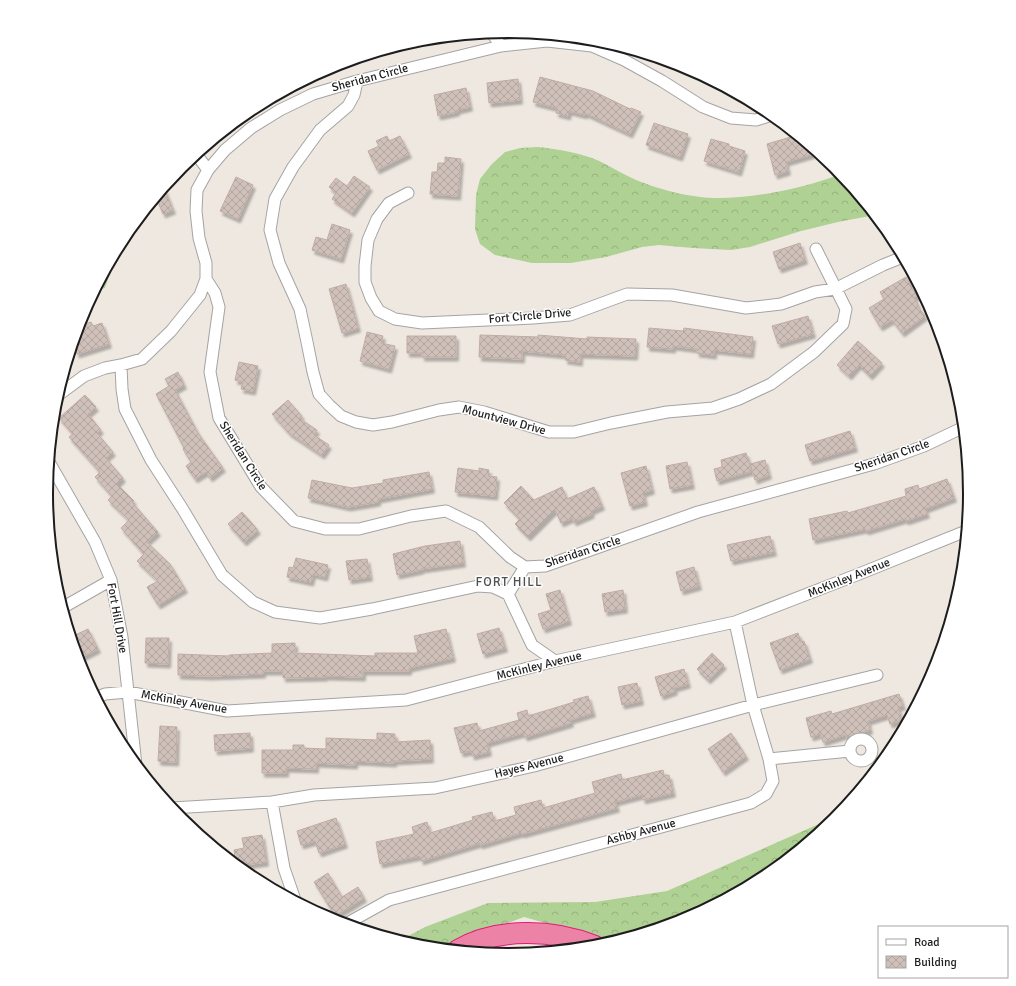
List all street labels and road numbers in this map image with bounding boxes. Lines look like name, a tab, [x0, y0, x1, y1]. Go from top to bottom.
street label: Sheridan Circle	[330, 61, 410, 95]
street label: Fort Circle Drive	[488, 305, 572, 327]
street label: Mountview Drive	[461, 402, 547, 438]
street label: Sheridan Circle	[216, 419, 270, 493]
street label: Sheridan Circle	[852, 436, 932, 476]
street label: Sheridan Circle	[543, 533, 623, 571]
street label: McKinley Avenue	[806, 555, 892, 601]
street label: Fort Hill Drive	[103, 582, 131, 654]
street label: McKinley Avenue	[495, 648, 583, 684]
street label: McKinley Avenue	[140, 687, 228, 717]
street label: Hayes Avenue	[493, 750, 565, 782]
street label: Ashby Avenue	[605, 816, 677, 848]

